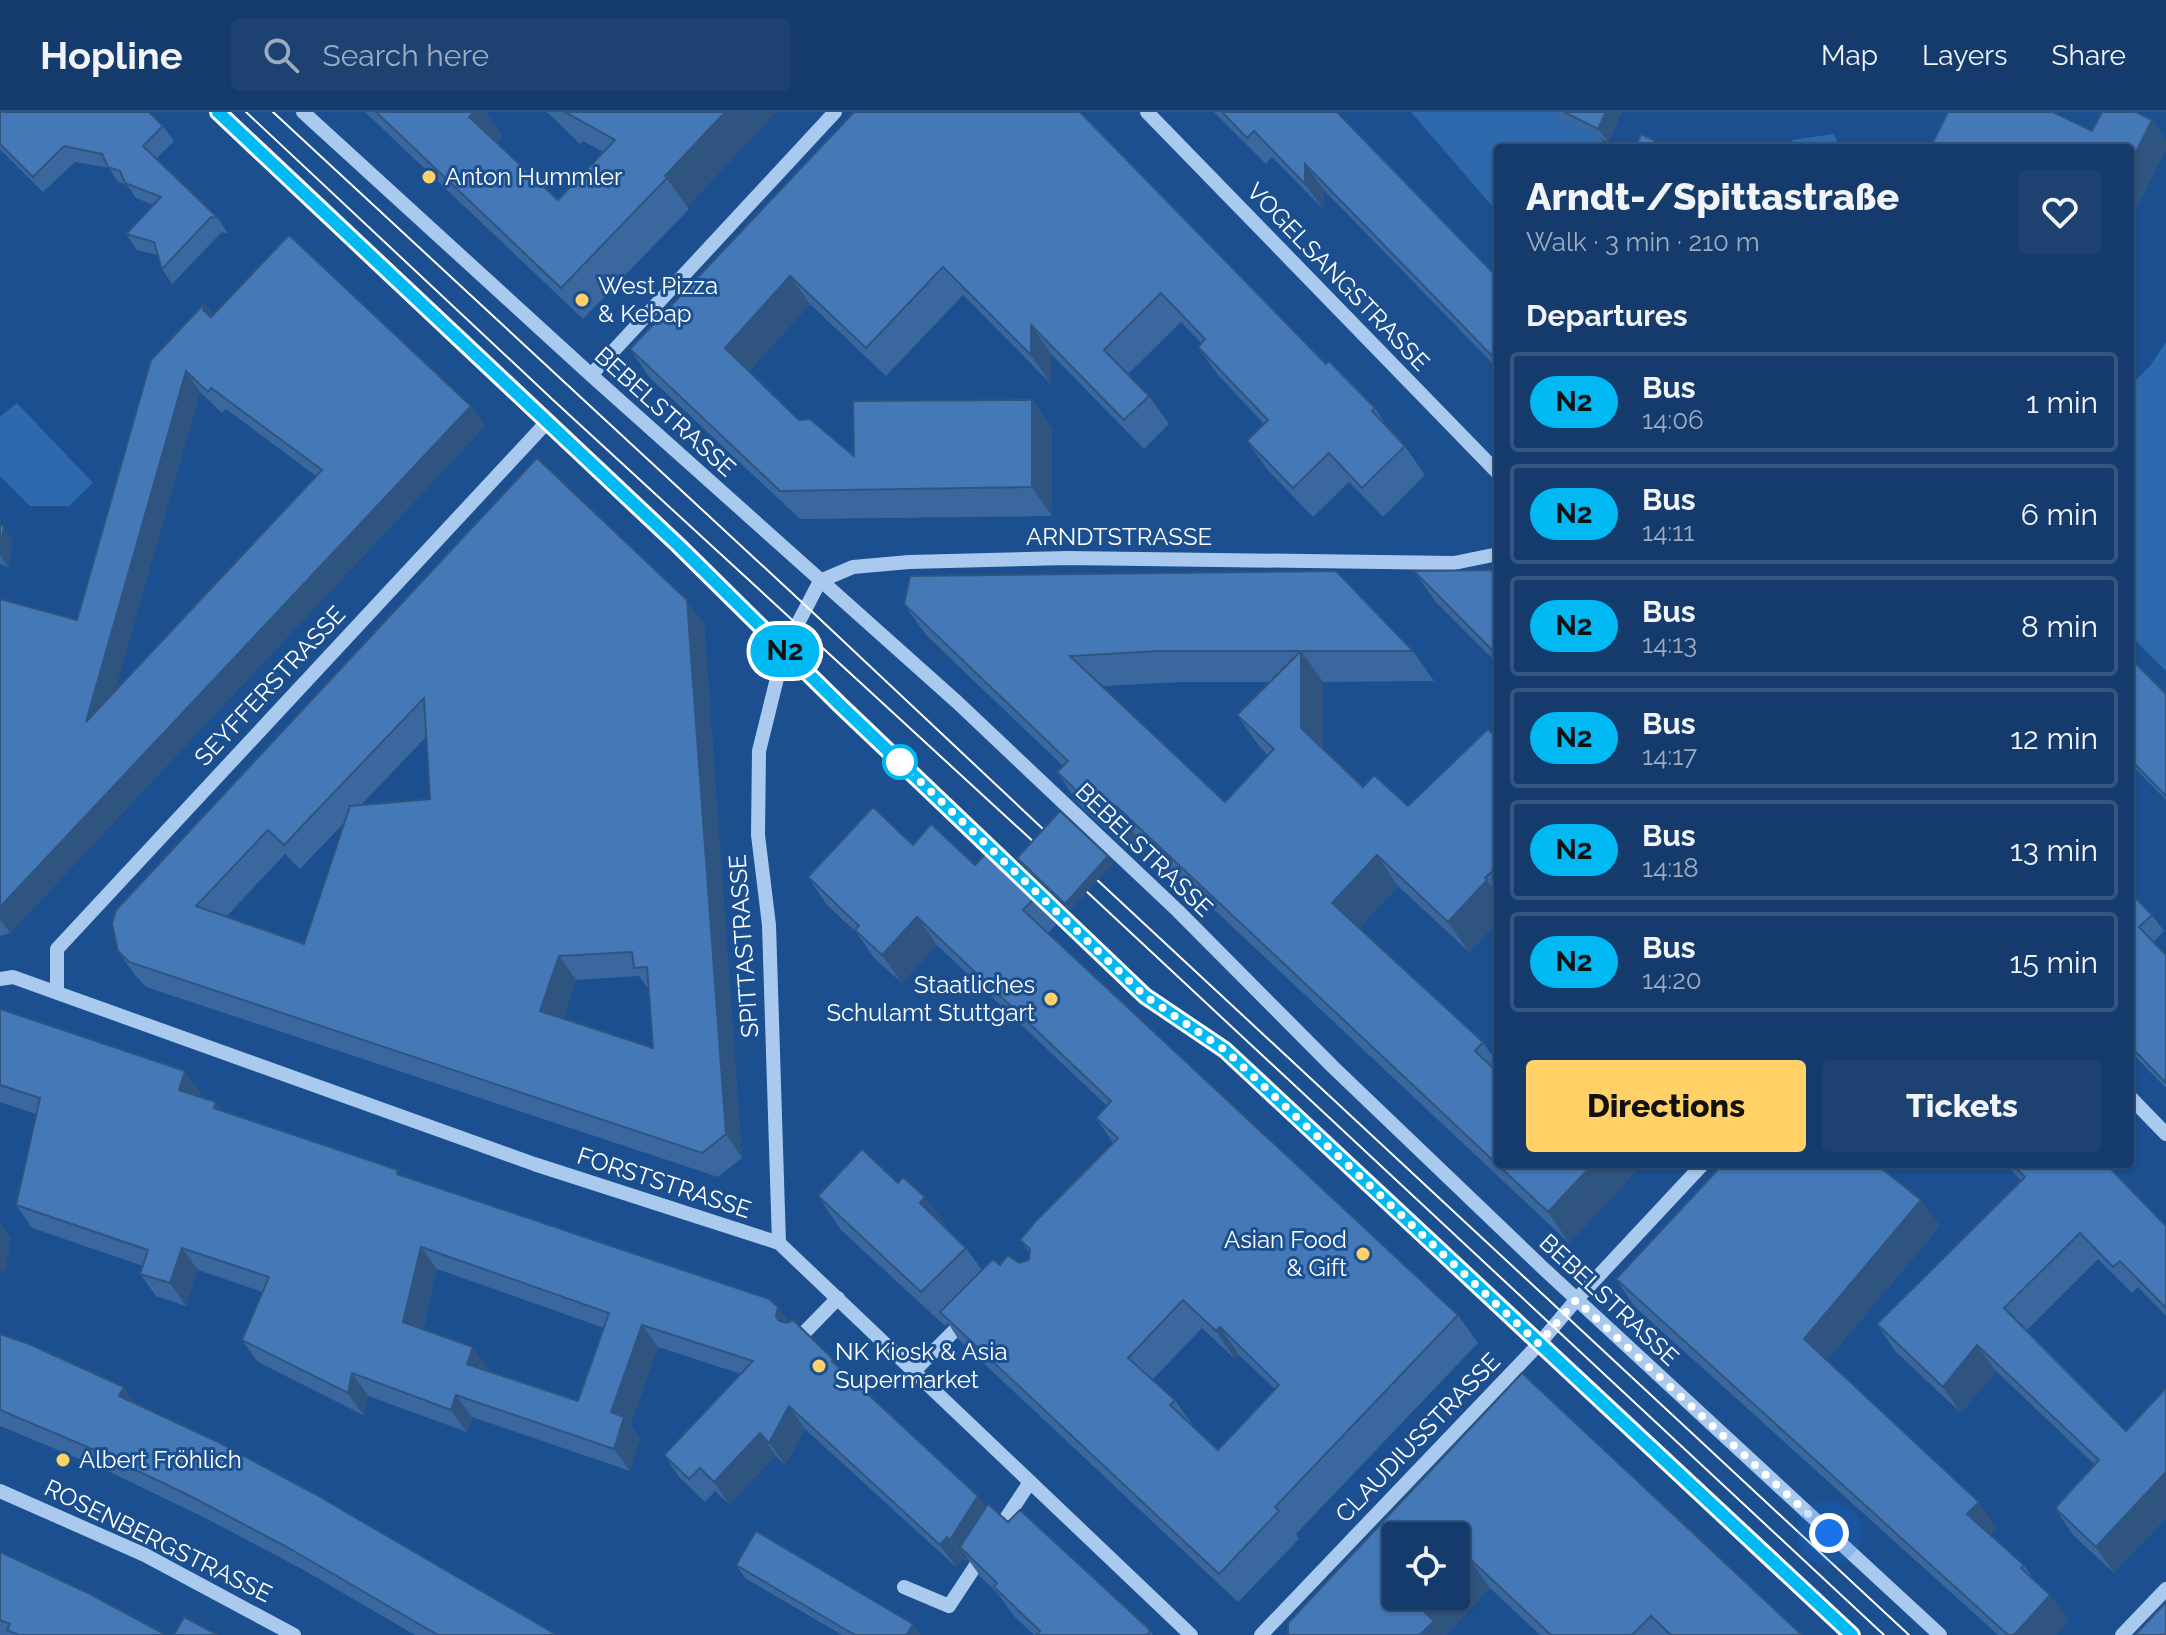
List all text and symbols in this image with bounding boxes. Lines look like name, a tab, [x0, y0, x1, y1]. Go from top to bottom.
search box	[231, 19, 791, 91]
text: Hopline	[40, 33, 183, 78]
icon: search	[259, 33, 303, 77]
text: Search here	[323, 38, 489, 73]
text: Map	[1821, 39, 1878, 72]
text: Layers	[1922, 39, 2008, 72]
text: Share	[2052, 39, 2126, 72]
place label: Anton Hummler	[445, 162, 623, 191]
marker: Anton Hummler	[420, 168, 438, 186]
button: heart	[2018, 170, 2102, 254]
text: Arndt-/Spittastraße	[1526, 174, 1899, 219]
street label: VOGELSANGSTRASSE	[1241, 177, 1436, 377]
text: Walk · 3 min · 210 m	[1526, 227, 1760, 257]
place label: West Pizza & Kebap	[598, 271, 718, 328]
marker: West Pizza & Kebap	[573, 291, 591, 309]
text: Departures	[1526, 298, 1688, 333]
street label: BEBELSTRASSE	[589, 341, 742, 483]
text: Bus	[1642, 370, 1696, 405]
text: N2	[1555, 385, 1593, 418]
text: 1 min	[2026, 385, 2098, 420]
text: 14:06	[1642, 405, 1704, 435]
text: Bus	[1642, 482, 1696, 517]
text: N2	[1555, 497, 1593, 530]
text: 6 min	[2021, 497, 2098, 532]
text: 14:11	[1642, 517, 1694, 547]
street label: ARNDTSTRASSE	[1026, 522, 1212, 551]
text: Bus	[1642, 594, 1696, 629]
street label: SEYFFERSTRASSE	[188, 600, 351, 772]
text: N2	[1555, 609, 1593, 642]
text: 8 min	[2021, 609, 2098, 644]
line badge: N2	[749, 625, 821, 677]
text: 14:13	[1642, 629, 1697, 659]
text: N2	[766, 634, 804, 667]
text: Bus	[1642, 706, 1696, 741]
text: N2	[1555, 721, 1593, 754]
text: 12 min	[2010, 721, 2098, 756]
text: 14:17	[1642, 741, 1697, 771]
unlabelled marker	[883, 745, 917, 779]
street label: BEBELSTRASSE	[1070, 777, 1219, 922]
text: Bus	[1642, 818, 1696, 853]
text: N2	[1555, 833, 1593, 866]
text: 13 min	[2010, 833, 2098, 868]
street label: SPITTASTRASSE	[723, 853, 764, 1039]
text: 14:18	[1642, 853, 1699, 883]
text: Bus	[1642, 930, 1696, 965]
text: N2	[1555, 945, 1593, 978]
text: 15 min	[2010, 945, 2098, 980]
text: 14:20	[1642, 965, 1702, 995]
place label: Staatliches Schulamt Stuttgart	[826, 970, 1035, 1027]
marker: Staatliches Schulamt Stuttgart	[1042, 990, 1060, 1008]
button: Directions	[1526, 1060, 1806, 1152]
button: Tickets	[1822, 1060, 2102, 1152]
street label: FORSTSTRASSE	[574, 1141, 755, 1224]
place label: Asian Food & Gift	[1224, 1225, 1347, 1282]
street label: BEBELSTRASSE	[1534, 1228, 1685, 1372]
marker: Asian Food & Gift	[1354, 1245, 1372, 1263]
place label: NK Kiosk & Asia Supermarket	[835, 1337, 1008, 1394]
street label: CLAUDIUSSTRASSE	[1329, 1347, 1506, 1528]
marker: NK Kiosk & Asia Supermarket	[810, 1357, 828, 1375]
place label: Albert Fröhlich	[79, 1445, 242, 1474]
marker: Albert Fröhlich	[54, 1451, 72, 1469]
street label: ROSENBERGSTRASSE	[40, 1473, 277, 1608]
your location	[1809, 1513, 1849, 1553]
map controls	[1382, 1522, 1470, 1610]
button: locate	[1382, 1522, 1470, 1610]

